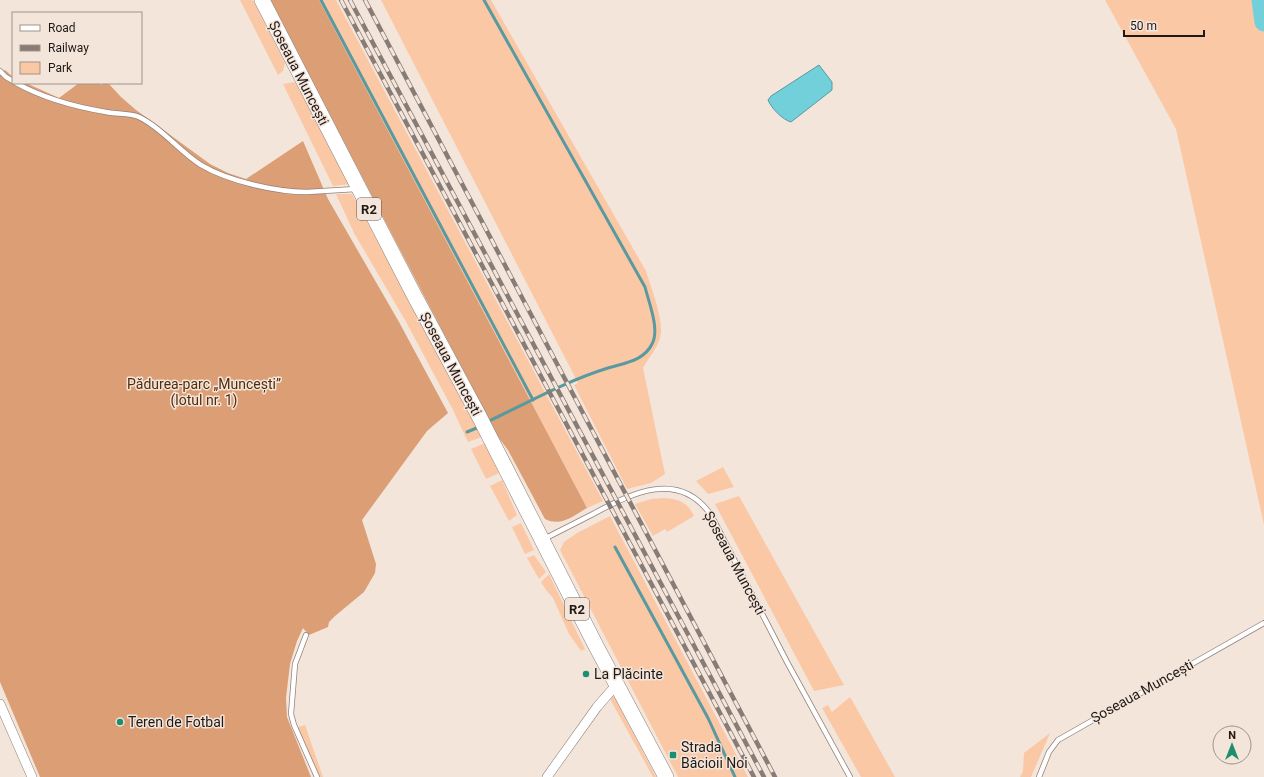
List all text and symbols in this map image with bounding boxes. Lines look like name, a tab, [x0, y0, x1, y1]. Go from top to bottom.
legend	[12, 12, 142, 84]
scale bar	[1124, 12, 1204, 38]
street label: Șoseaua Muncești	[265, 18, 332, 128]
text: 50 m	[1130, 19, 1157, 33]
text: Road	[48, 21, 76, 35]
text: Railway	[48, 41, 89, 55]
text: Park	[48, 61, 73, 75]
road number: R2	[357, 198, 381, 220]
street label: Șoseaua Muncești	[416, 309, 485, 419]
park label: Pădurea-parc „Muncești” (lotul nr. 1)	[127, 376, 281, 409]
street label: Șoseaua Muncești	[700, 508, 769, 618]
road number: R2	[565, 598, 589, 620]
street label: Șoseaua Muncești	[1088, 656, 1197, 727]
place label: La Plăcinte	[594, 666, 663, 682]
marker: La Plăcinte	[581, 669, 591, 679]
place label: Teren de Fotbal	[128, 714, 224, 730]
marker: Teren de Fotbal	[115, 717, 125, 727]
north arrow	[1212, 725, 1252, 765]
text: N	[1228, 729, 1236, 742]
place label: Strada Băcioii Noi	[681, 739, 748, 771]
marker: Strada Băcioii Noi	[668, 750, 678, 760]

